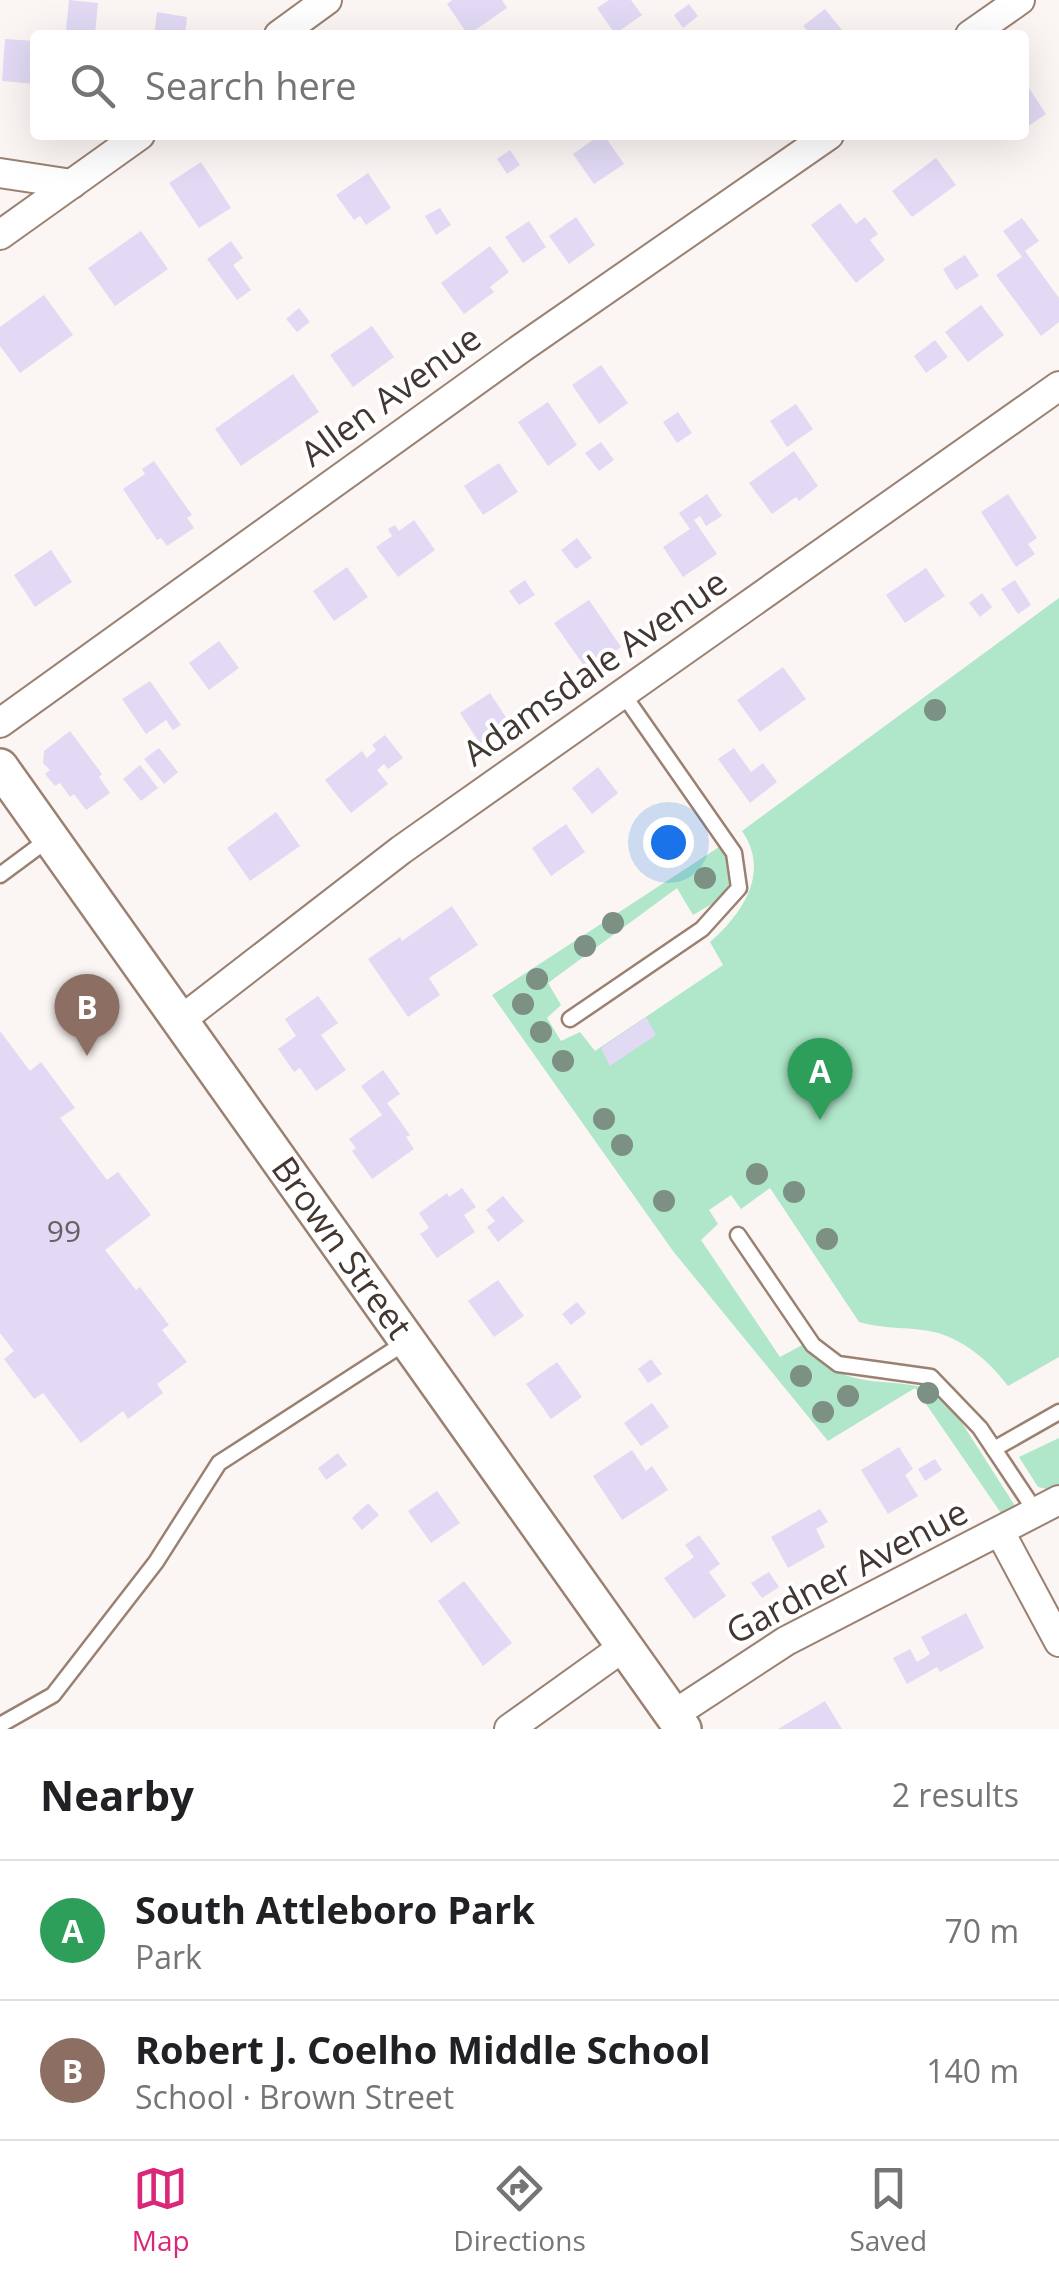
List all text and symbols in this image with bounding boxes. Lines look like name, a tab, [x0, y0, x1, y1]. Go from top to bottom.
search box	[30, 30, 1029, 140]
icon: search	[65, 58, 120, 113]
text: Search here	[145, 59, 357, 111]
street label: Allen Avenue	[291, 314, 490, 476]
street label: Adamsdale Avenue	[453, 558, 736, 776]
your location	[643, 817, 694, 868]
pin: B	[54, 974, 120, 1056]
pin: A	[788, 1038, 852, 1120]
street label: Brown Street	[262, 1147, 424, 1348]
house number: 99	[47, 1210, 81, 1251]
street label: Gardner Avenue	[717, 1487, 975, 1654]
text: Nearby	[40, 1766, 194, 1823]
text: 2 results	[892, 1773, 1019, 1816]
text: South Attleboro Park	[135, 1883, 535, 1935]
text: A	[61, 1909, 84, 1952]
text: 70 m	[944, 1909, 1019, 1952]
text: Park	[135, 1935, 202, 1978]
text: Robert J. Coelho Middle School	[135, 2023, 711, 2075]
text: B	[62, 2049, 83, 2092]
text: 140 m	[926, 2049, 1019, 2092]
text: School · Brown Street	[135, 2075, 454, 2118]
tab: Map	[132, 2161, 190, 2259]
tab: Directions	[453, 2161, 586, 2259]
tab: Saved	[849, 2161, 927, 2259]

